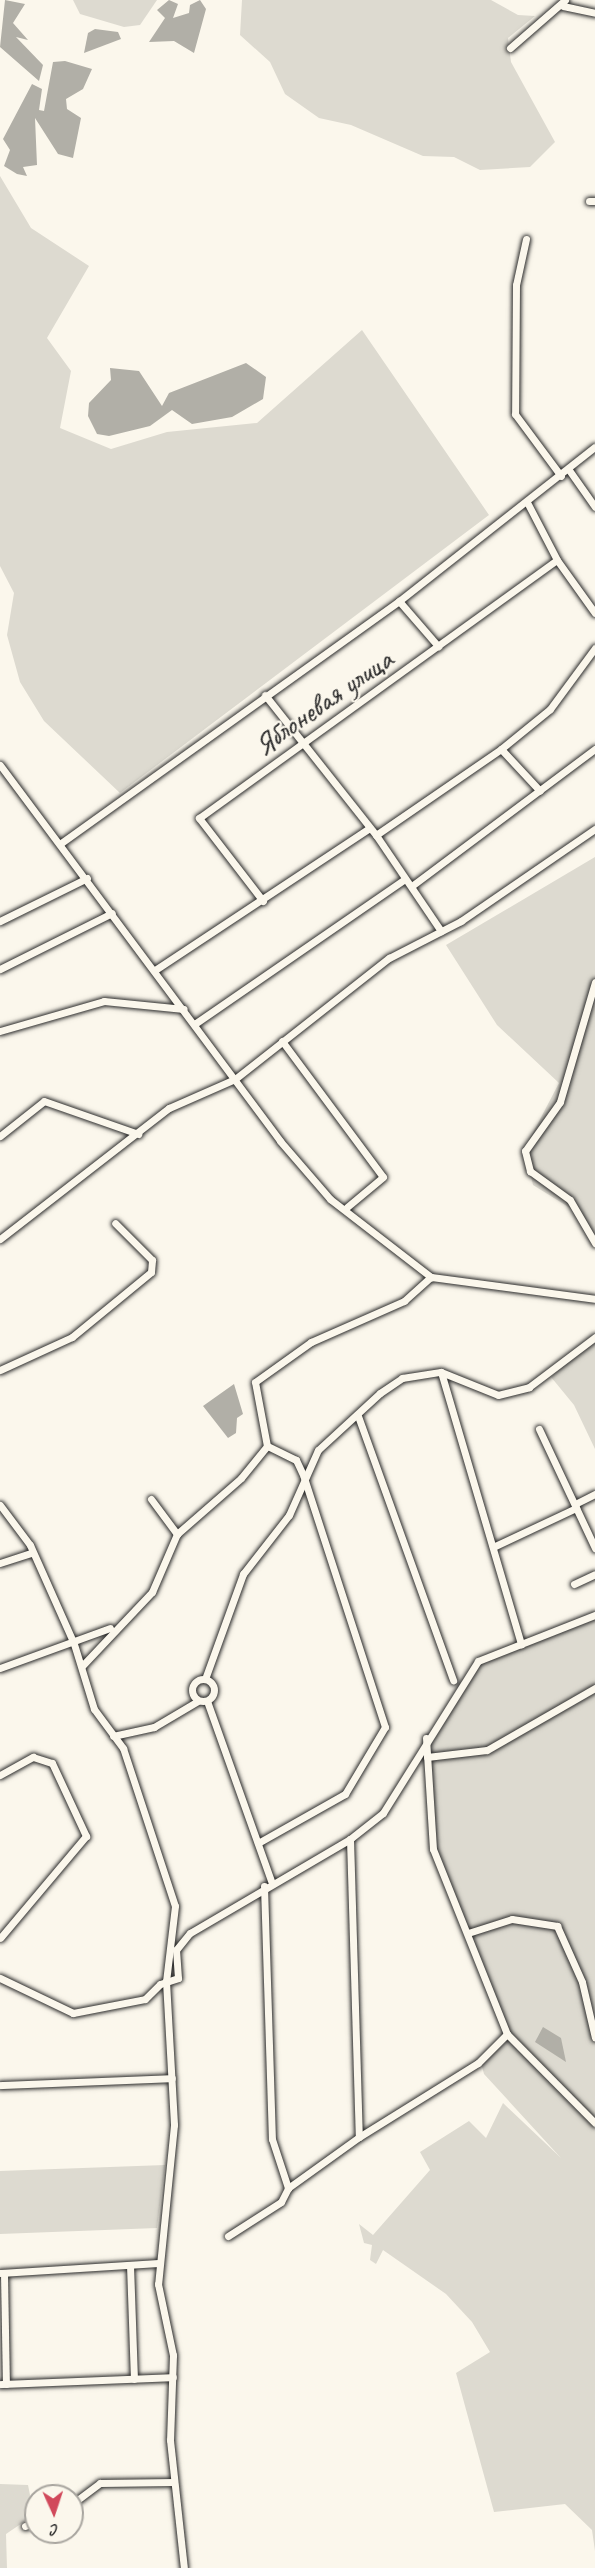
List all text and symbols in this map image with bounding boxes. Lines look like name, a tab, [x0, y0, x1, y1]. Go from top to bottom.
street label: Яблоневая улица	[245, 640, 401, 764]
north arrow	[24, 2484, 84, 2544]
text: С	[50, 2520, 59, 2540]

